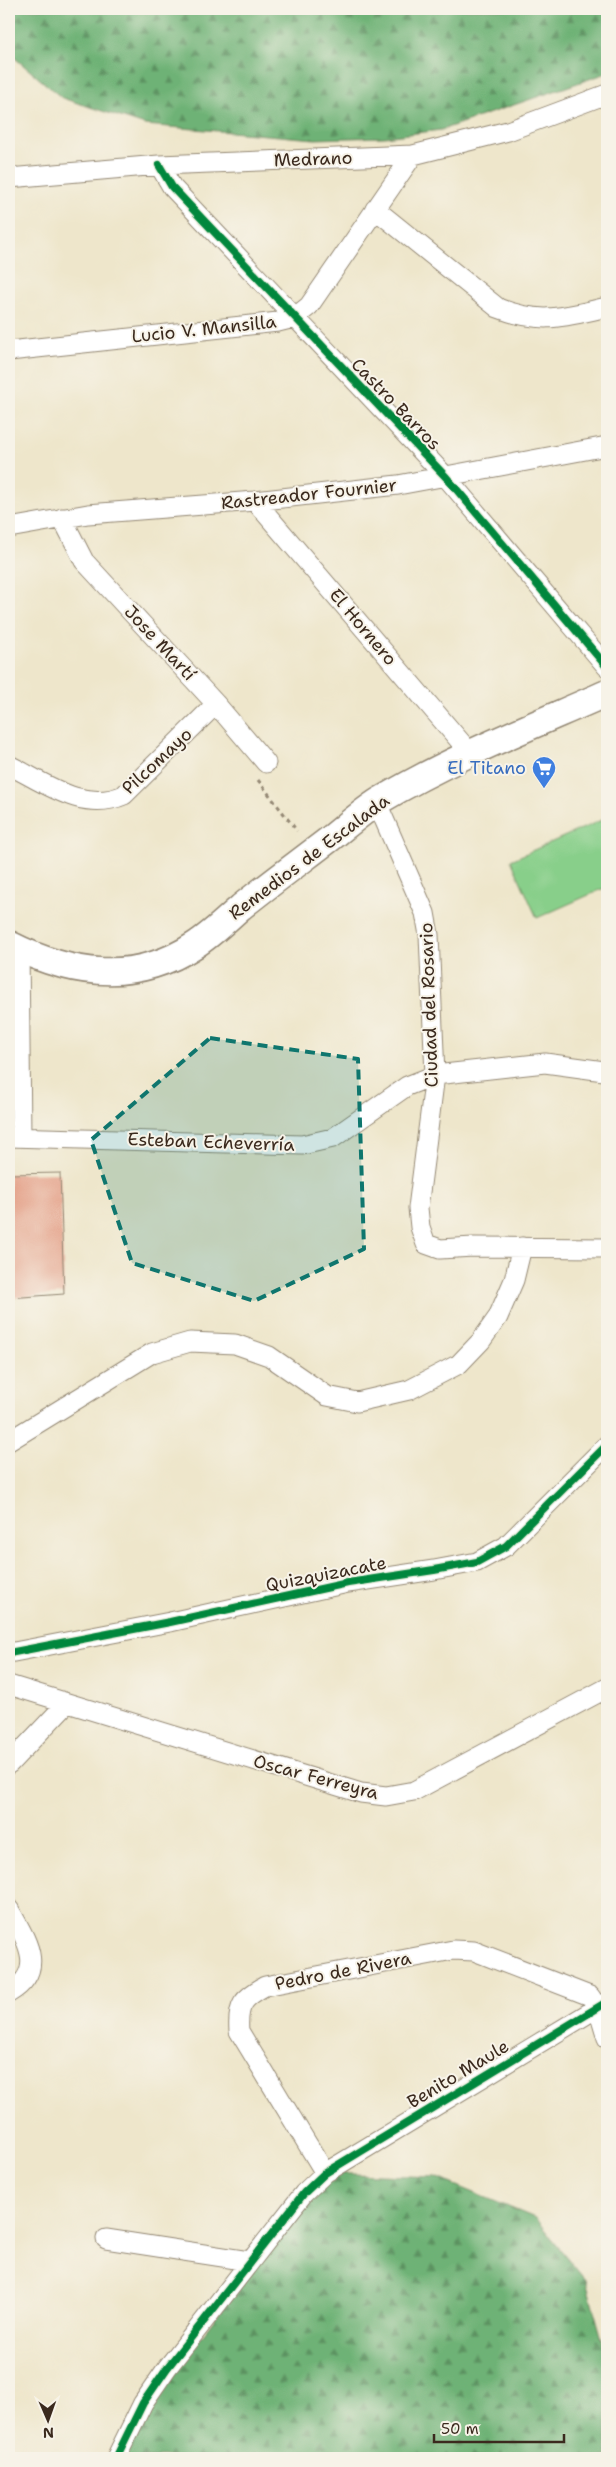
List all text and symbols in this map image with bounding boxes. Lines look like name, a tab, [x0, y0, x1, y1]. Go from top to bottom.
street label: Medrano	[273, 146, 353, 172]
street label: Lucio V. Mansilla	[130, 309, 278, 349]
street label: Castro Barros	[346, 353, 446, 455]
street label: Rastreador Fournier	[220, 473, 398, 515]
street label: El Hornero	[324, 584, 402, 670]
street label: Jose Martí	[119, 600, 201, 686]
street label: Pilcomayo	[117, 722, 197, 800]
supermarket icon: El Titano	[531, 755, 557, 789]
place label: El Titano	[447, 756, 526, 780]
street label: Remedios de Escalada	[224, 789, 394, 925]
street label: Ciudad del Rosario	[414, 922, 444, 1088]
street label: Esteban Echeverría	[127, 1127, 295, 1157]
street label: Quizquizacate	[264, 1551, 388, 1597]
street label: Oscar Ferreyra	[251, 1749, 381, 1805]
street label: Pedro de Rivera	[273, 1946, 413, 1996]
street label: Benito Maule	[403, 2034, 513, 2114]
north arrow	[22, 2394, 72, 2444]
scale bar	[434, 2412, 564, 2444]
text: 50 m	[441, 2419, 479, 2439]
text: N	[43, 2424, 54, 2442]

